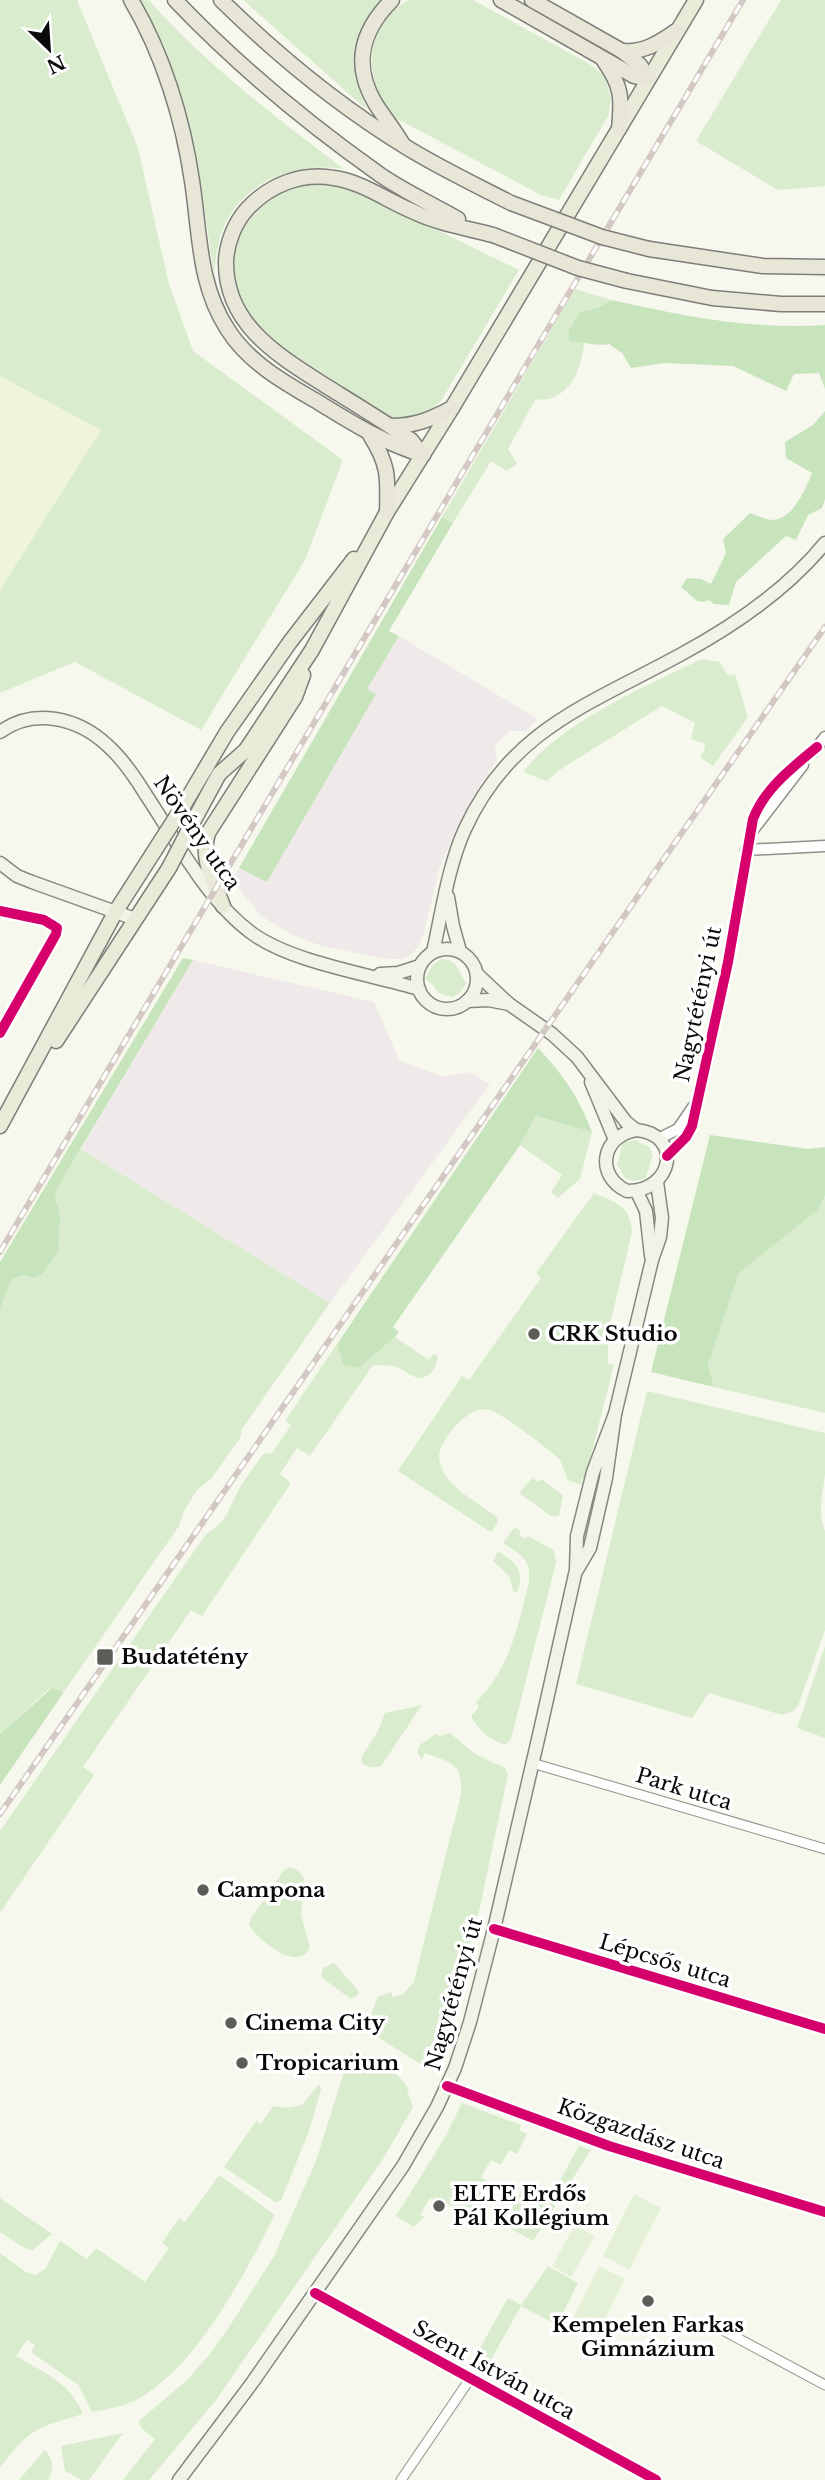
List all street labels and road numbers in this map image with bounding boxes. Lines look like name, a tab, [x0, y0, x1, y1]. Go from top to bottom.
street label: Növény utca	[148, 771, 246, 896]
street label: Nagytétényi út	[669, 924, 727, 1084]
street label: Park utca	[633, 1762, 736, 1816]
street label: Nagytétényi út	[420, 1914, 488, 2074]
street label: Lépcsős utca	[596, 1929, 734, 1993]
street label: Közgazdász utca	[554, 2093, 728, 2175]
street label: Szent István utca	[408, 2315, 580, 2425]

